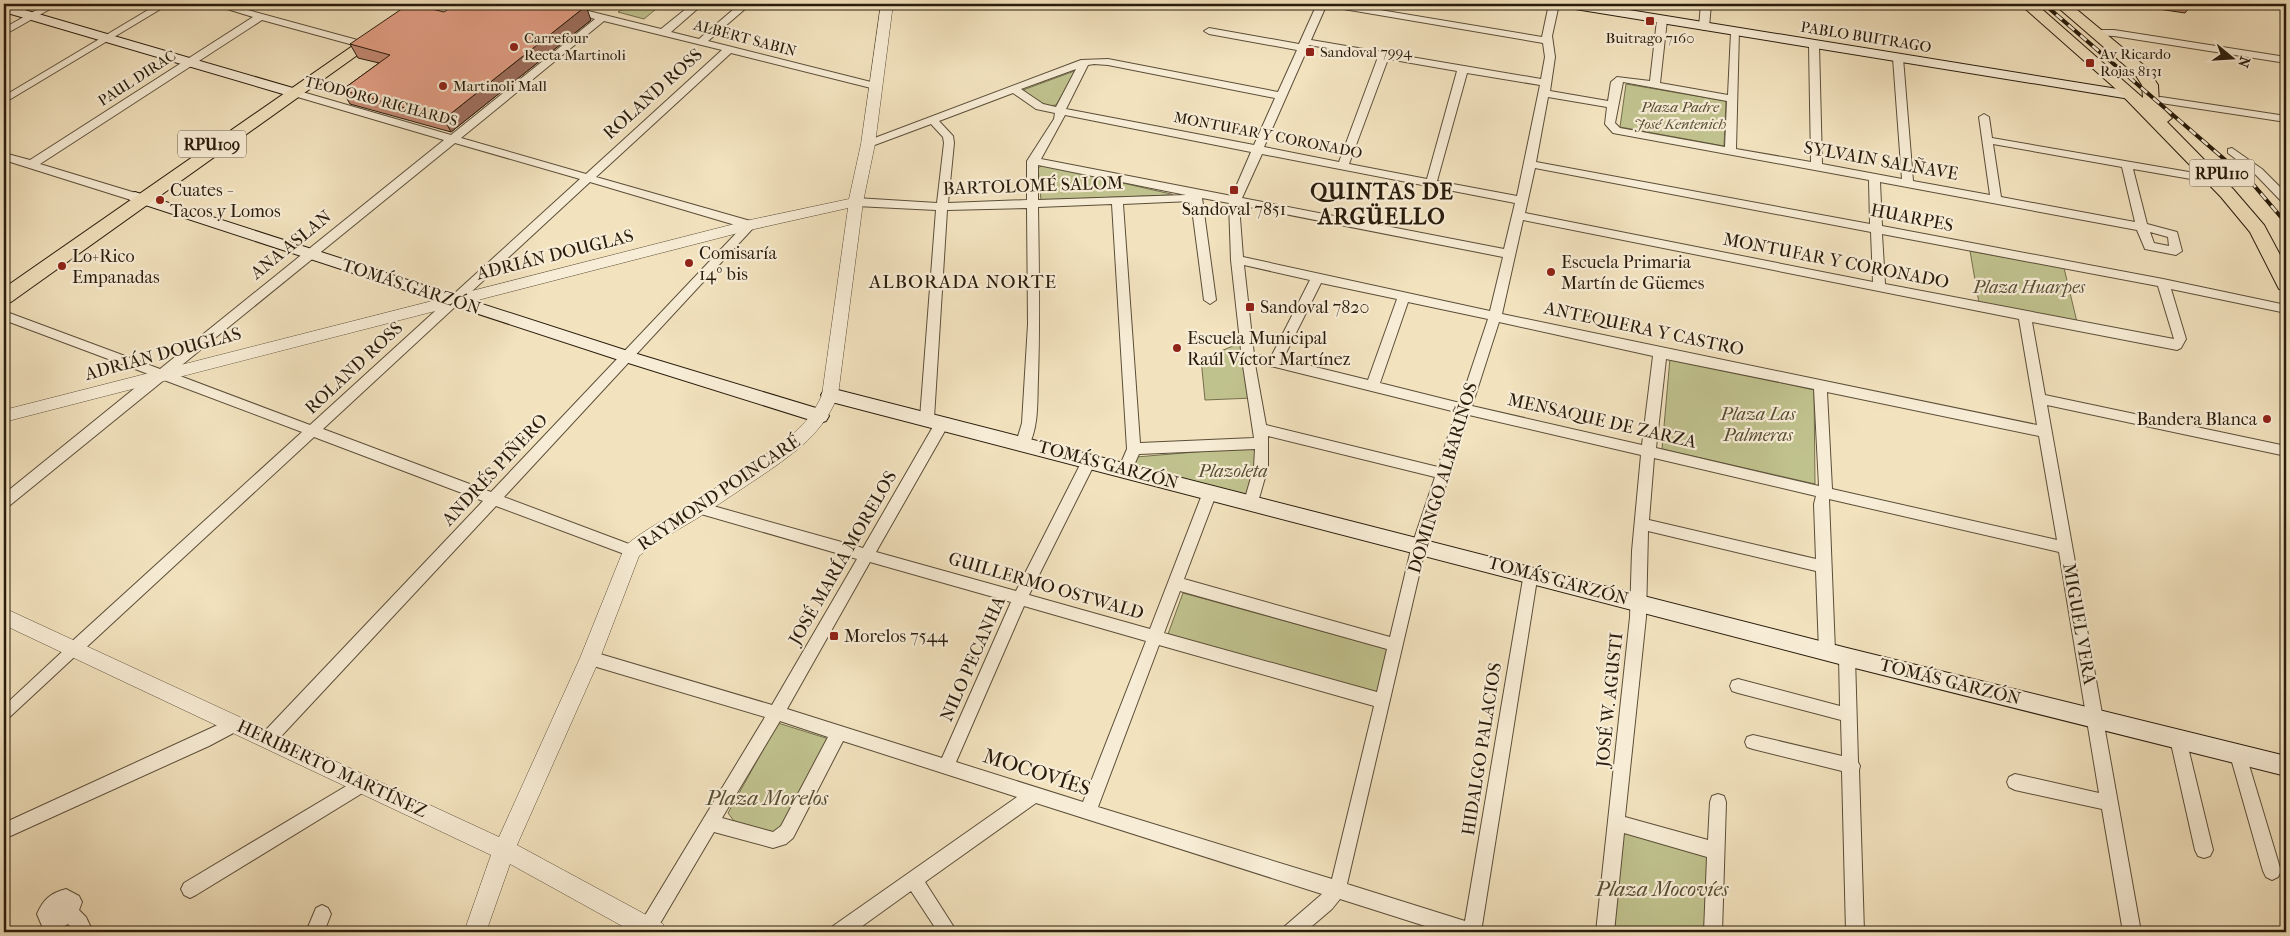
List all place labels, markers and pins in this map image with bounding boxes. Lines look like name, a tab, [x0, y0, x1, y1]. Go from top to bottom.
marker: Buitrago 7160	[1644, 15, 1656, 27]
place label: Carrefour Recta Martinoli	[524, 29, 626, 64]
place label: Buitrago 7160	[1606, 29, 1694, 47]
marker: Carrefour Recta Martinoli	[508, 41, 520, 53]
place label: Sandoval 7994	[1320, 43, 1413, 61]
place label: Av Ricardo Rojas 8131	[2099, 45, 2171, 80]
marker: Sandoval 7994	[1304, 46, 1316, 58]
marker: Av Ricardo Rojas 8131	[2084, 57, 2096, 69]
place label: Martinoli Mall	[453, 77, 547, 95]
marker: Martinoli Mall	[437, 80, 449, 92]
place label: Cuates - Tacos y Lomos	[170, 180, 281, 222]
marker: Sandoval 7851	[1228, 184, 1240, 196]
marker: Cuates - Tacos y Lomos	[154, 194, 166, 206]
place label: Sandoval 7851	[1182, 199, 1286, 220]
place label: Comisaría 14º bis	[699, 243, 777, 285]
place label: Lo+Rico Empanadas	[72, 246, 160, 288]
place label: Escuela Primaria Martín de Güemes	[1561, 252, 1705, 294]
marker: Comisaría 14º bis	[683, 257, 695, 269]
marker: Lo+Rico Empanadas	[56, 260, 68, 272]
marker: Escuela Primaria Martín de Güemes	[1545, 266, 1557, 278]
place label: Sandoval 7820	[1260, 297, 1370, 318]
marker: Sandoval 7820	[1244, 301, 1256, 313]
place label: Escuela Municipal Raúl Víctor Martínez	[1187, 328, 1351, 370]
marker: Escuela Municipal Raúl Víctor Martínez	[1171, 342, 1183, 354]
place label: Bandera Blanca	[2136, 409, 2258, 430]
marker: Bandera Blanca	[2261, 413, 2273, 425]
place label: Morelos 7544	[844, 626, 948, 647]
marker: Morelos 7544	[828, 630, 840, 642]

